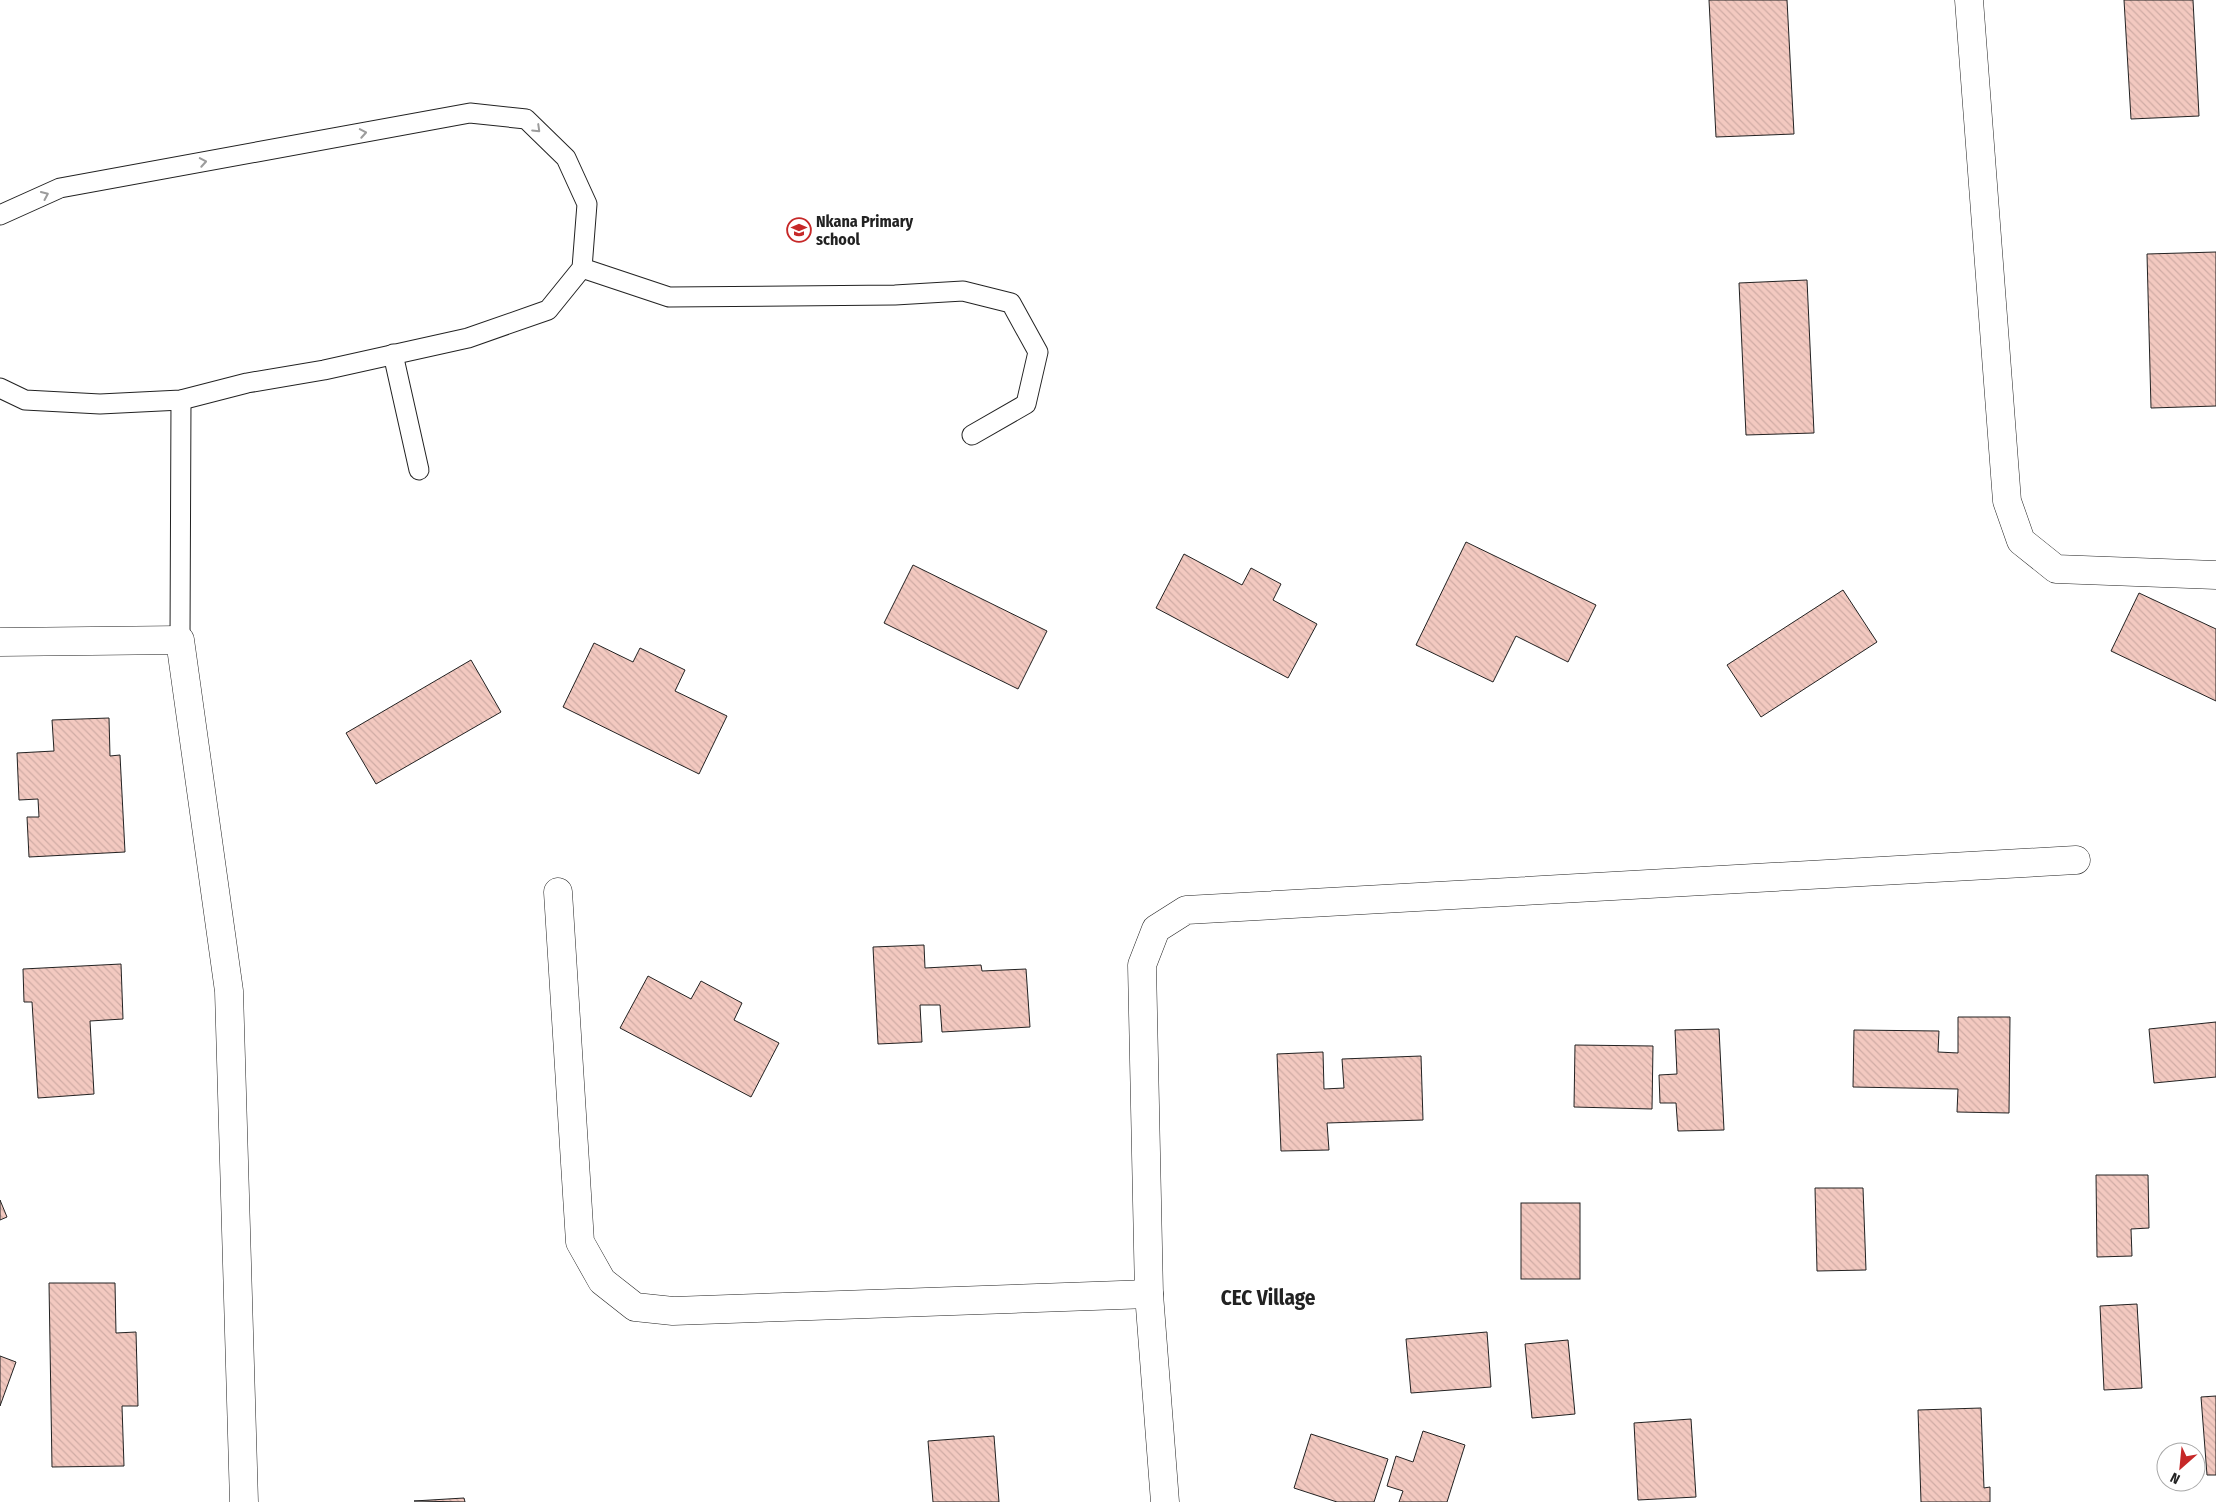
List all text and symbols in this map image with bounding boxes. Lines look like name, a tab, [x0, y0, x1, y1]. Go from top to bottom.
one-way arrow	[531, 124, 540, 133]
one-way arrow	[359, 128, 368, 138]
one-way arrow	[199, 157, 208, 168]
one-way arrow	[40, 191, 49, 201]
place label: Nkana Primary school	[816, 212, 914, 249]
school or university icon: Nkana Primary school	[786, 217, 812, 243]
district label: CEC Village	[1221, 1285, 1316, 1311]
north arrow	[2156, 1442, 2206, 1492]
text: N	[2168, 1469, 2183, 1488]

